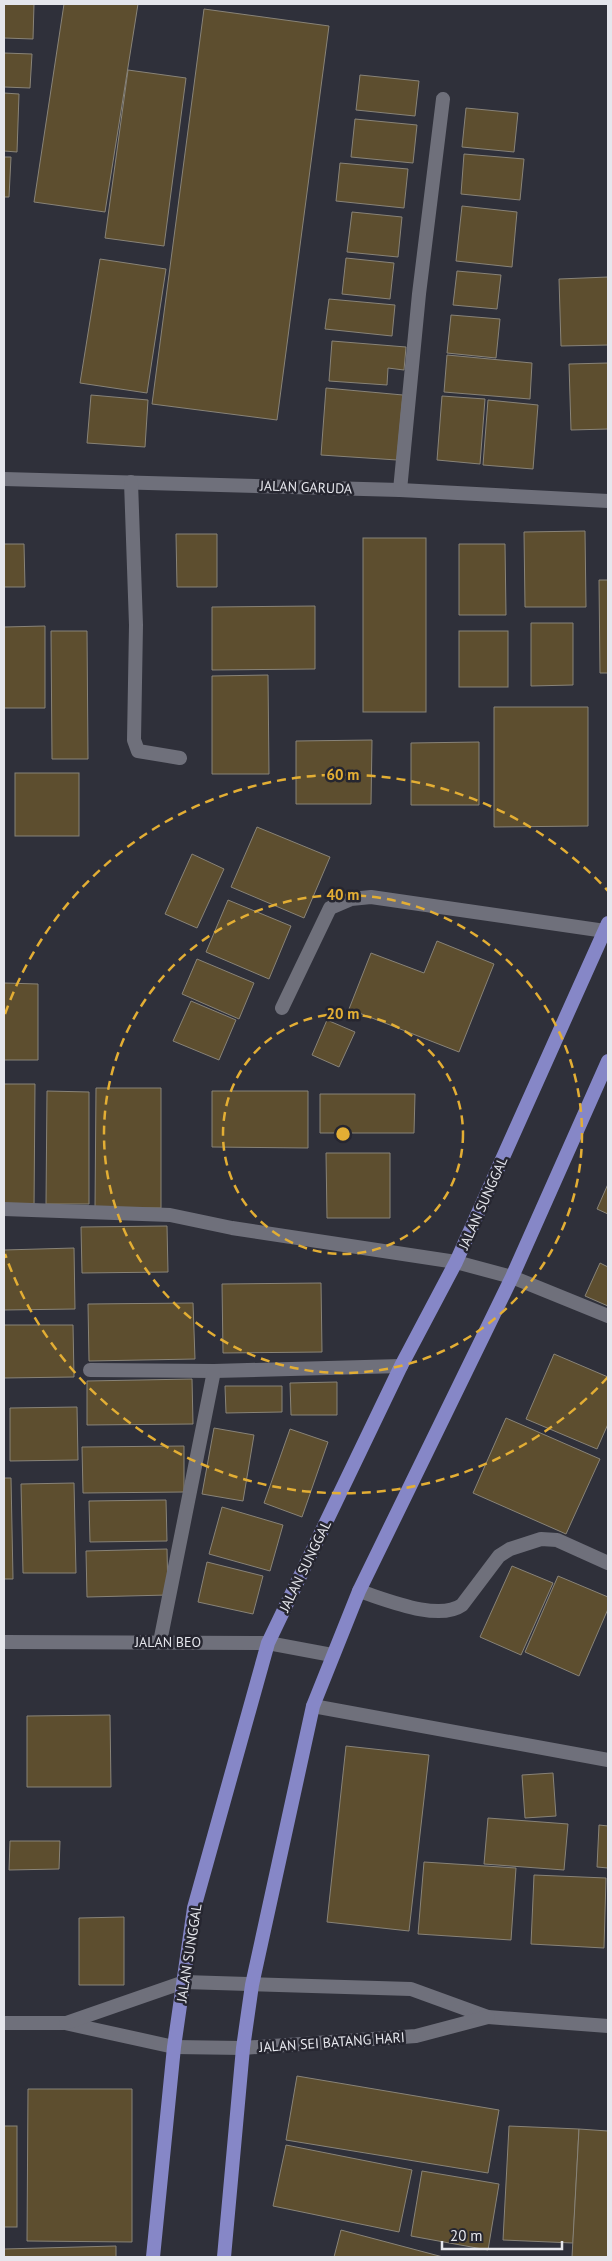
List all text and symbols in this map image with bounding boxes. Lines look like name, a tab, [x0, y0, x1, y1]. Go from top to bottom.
street label: JALAN GARUDA	[259, 476, 353, 498]
text: 60 m	[327, 765, 359, 784]
text: 40 m	[327, 885, 359, 904]
text: 20 m	[327, 1004, 359, 1023]
centre of rings	[334, 1125, 352, 1143]
street label: JALAN SUNGGAL	[454, 1154, 511, 1253]
street label: JALAN SUNGGAL	[275, 1517, 335, 1616]
street label: JALAN BEO	[134, 1633, 201, 1651]
street label: JALAN SUNGGAL	[172, 1902, 206, 2005]
street label: JALAN SEI BATANG HARI	[258, 2028, 405, 2056]
scale bar	[442, 2218, 562, 2250]
text: 20 m	[450, 2226, 483, 2245]

